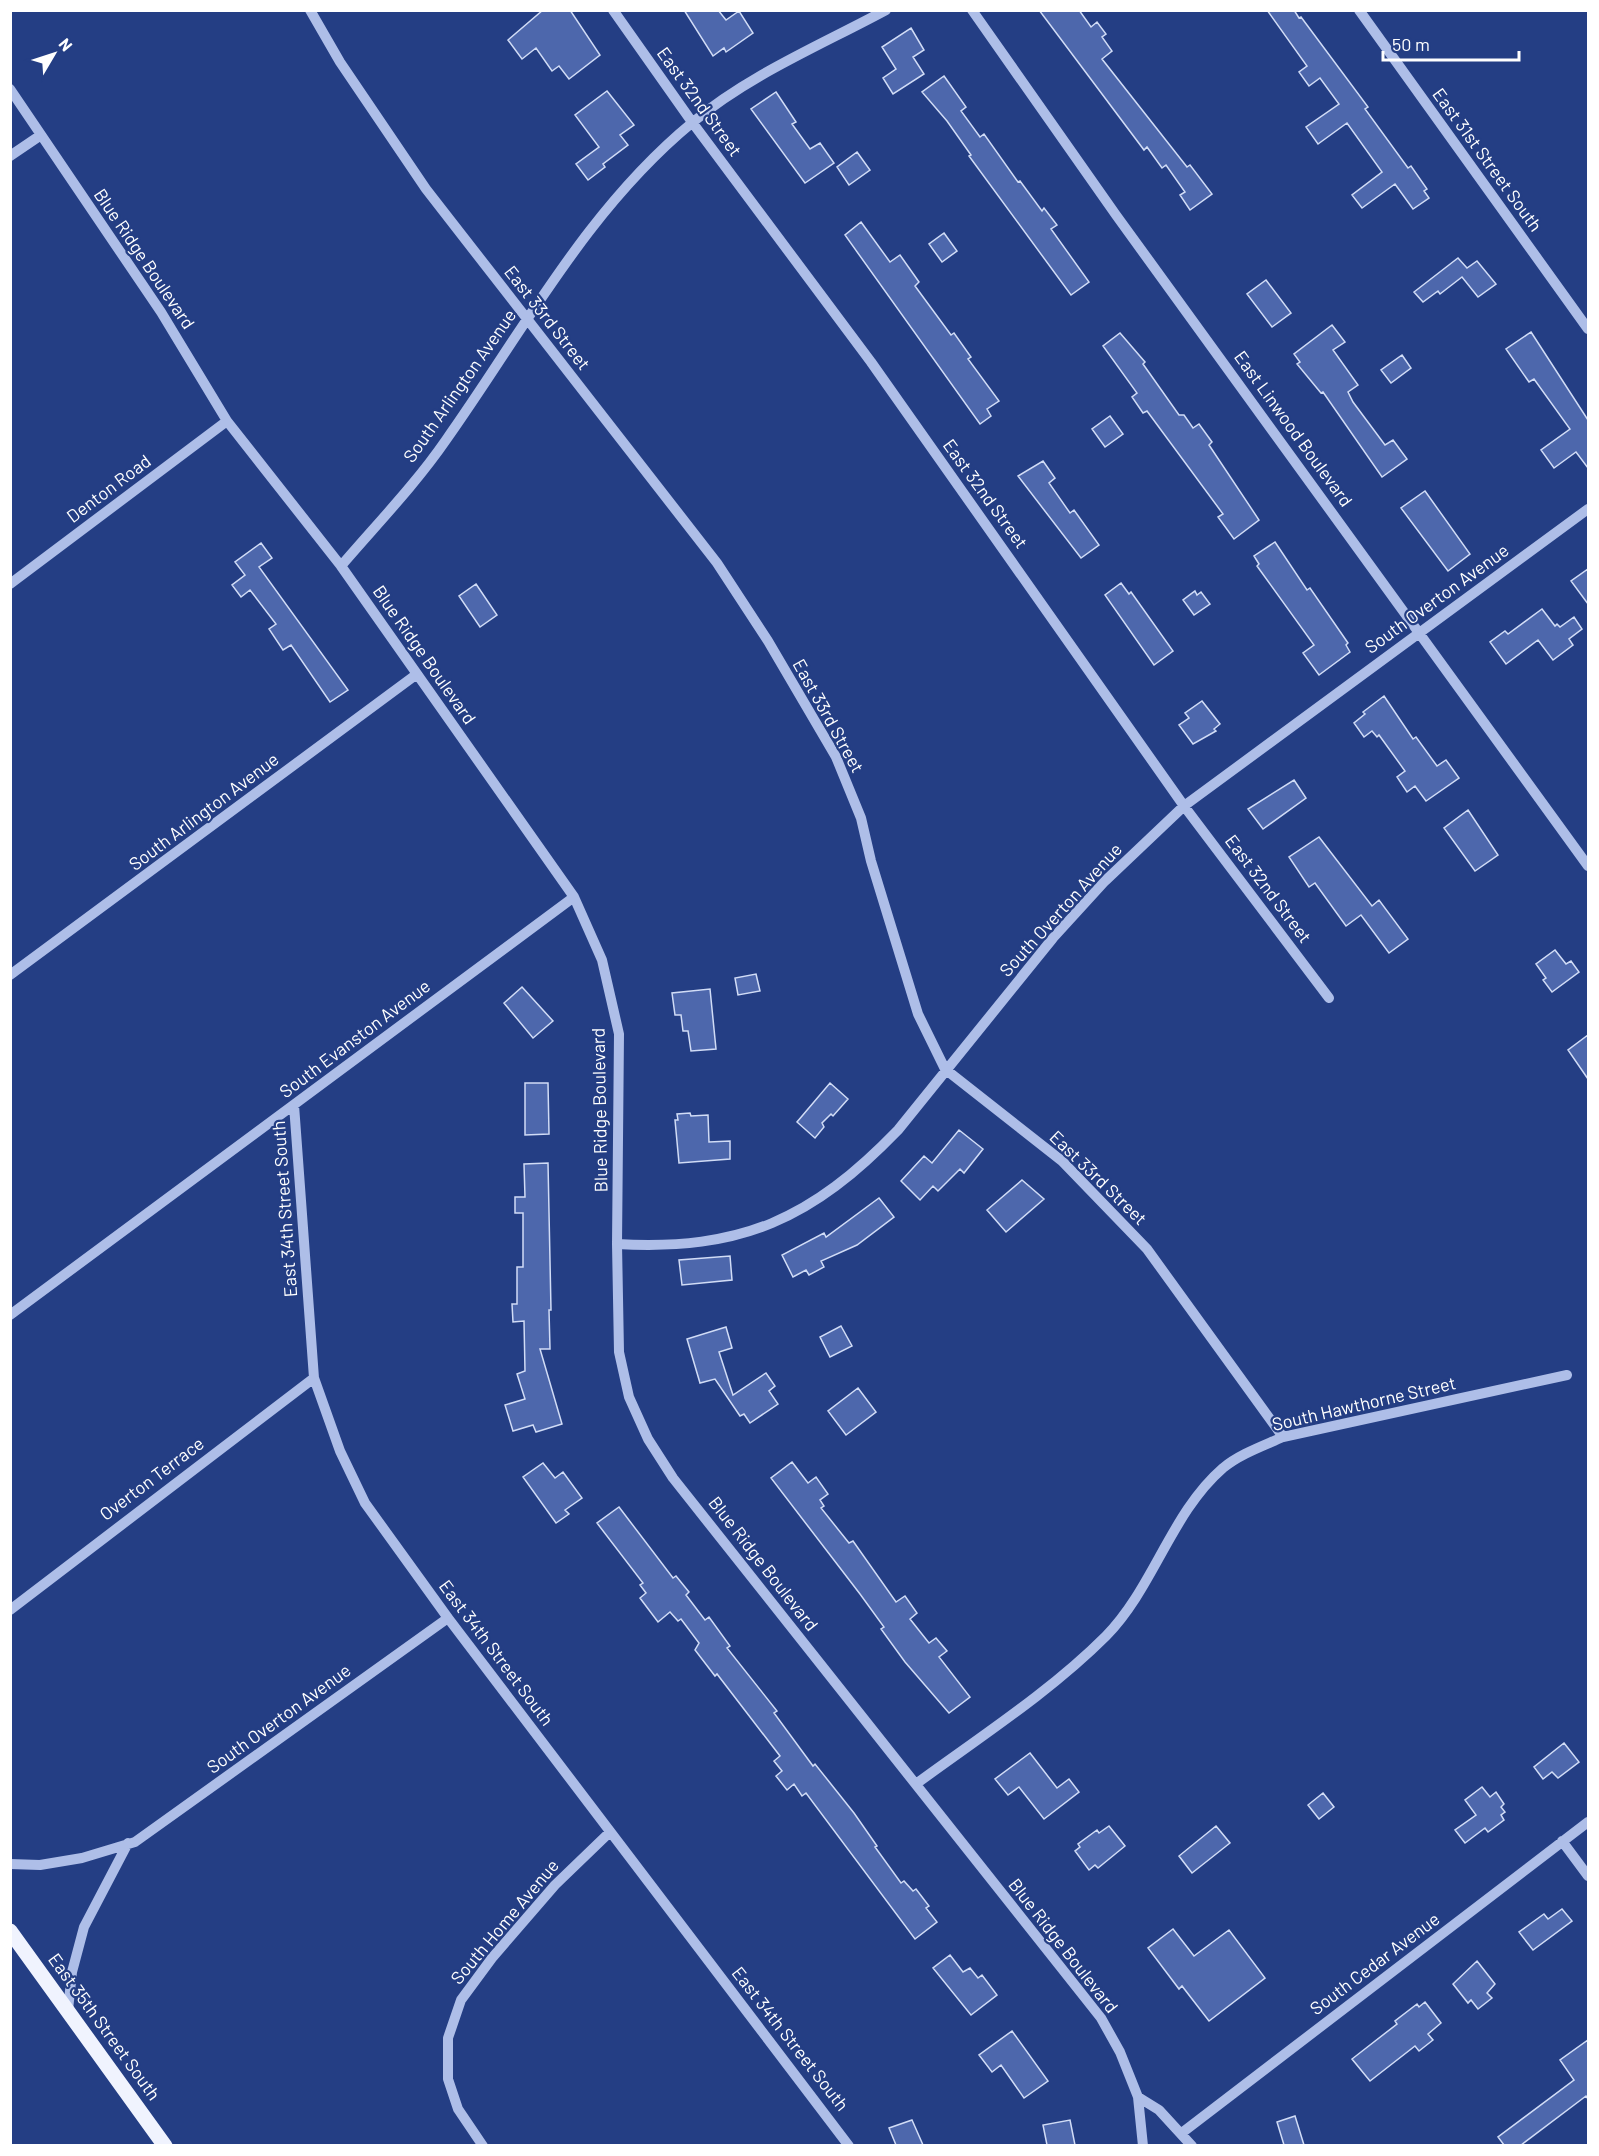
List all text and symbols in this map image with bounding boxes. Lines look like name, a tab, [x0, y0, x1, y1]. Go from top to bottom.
north arrow	[24, 24, 84, 84]
scale bar	[1383, 24, 1520, 62]
text: 50 m	[1392, 33, 1430, 55]
text: N	[55, 34, 77, 54]
street label: East 32nd Street	[653, 42, 747, 160]
street label: East 31st Street South	[1428, 83, 1547, 235]
street label: Blue Ridge Boulevard	[90, 184, 200, 333]
street label: East 33rd Street	[500, 261, 595, 374]
street label: South Arlington Avenue	[398, 305, 520, 466]
street label: East Linwood Boulevard	[1230, 346, 1358, 511]
street label: East 32nd Street	[939, 434, 1033, 552]
street label: Denton Road	[62, 449, 155, 527]
street label: South Overton Avenue	[1360, 539, 1513, 658]
street label: Blue Ridge Boulevard	[369, 581, 481, 728]
street label: East 33rd Street	[789, 655, 869, 776]
street label: South Arlington Avenue	[124, 748, 283, 875]
street label: East 32nd Street	[1221, 830, 1317, 947]
street label: South Overton Avenue	[994, 838, 1126, 981]
street label: South Evanston Avenue	[275, 974, 434, 1102]
street label: Blue Ridge Boulevard	[587, 1028, 611, 1193]
street label: East 34th Street South	[267, 1120, 301, 1298]
street label: East 33rd Street	[1046, 1125, 1152, 1229]
street label: South Hawthorne Street	[1270, 1371, 1458, 1435]
street label: Overton Terrace	[95, 1432, 208, 1525]
street label: Blue Ridge Boulevard	[704, 1492, 823, 1635]
street label: East 34th Street South	[435, 1575, 559, 1730]
street label: South Overton Avenue	[202, 1659, 355, 1778]
street label: South Home Avenue	[445, 1854, 563, 1988]
street label: Blue Ridge Boulevard	[1004, 1874, 1123, 2017]
street label: South Cedar Avenue	[1305, 1907, 1444, 2019]
street label: East 35th Street South	[44, 1949, 166, 2104]
street label: East 34th Street South	[728, 1962, 854, 2115]

